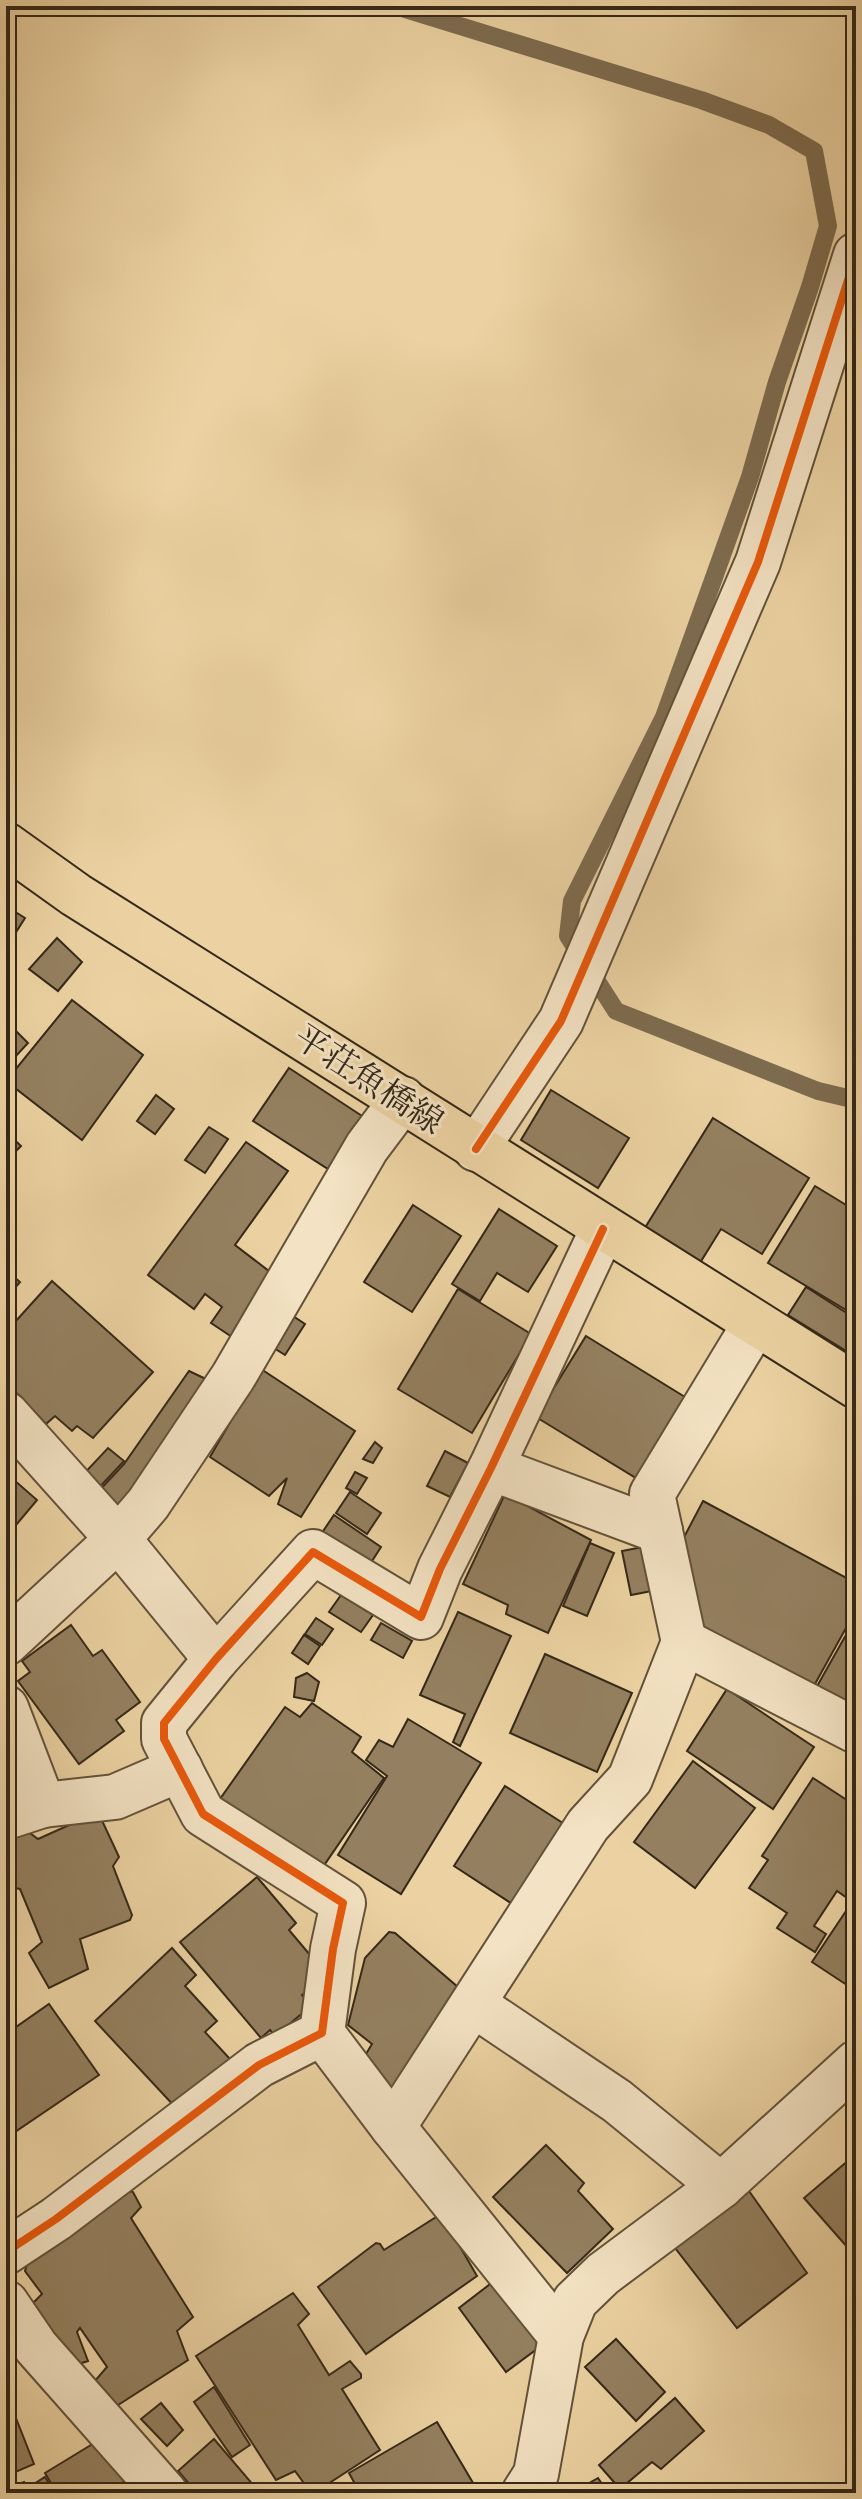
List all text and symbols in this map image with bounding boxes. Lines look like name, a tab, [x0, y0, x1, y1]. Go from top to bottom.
street label: 平荘魚橋線	[285, 1017, 451, 1145]

